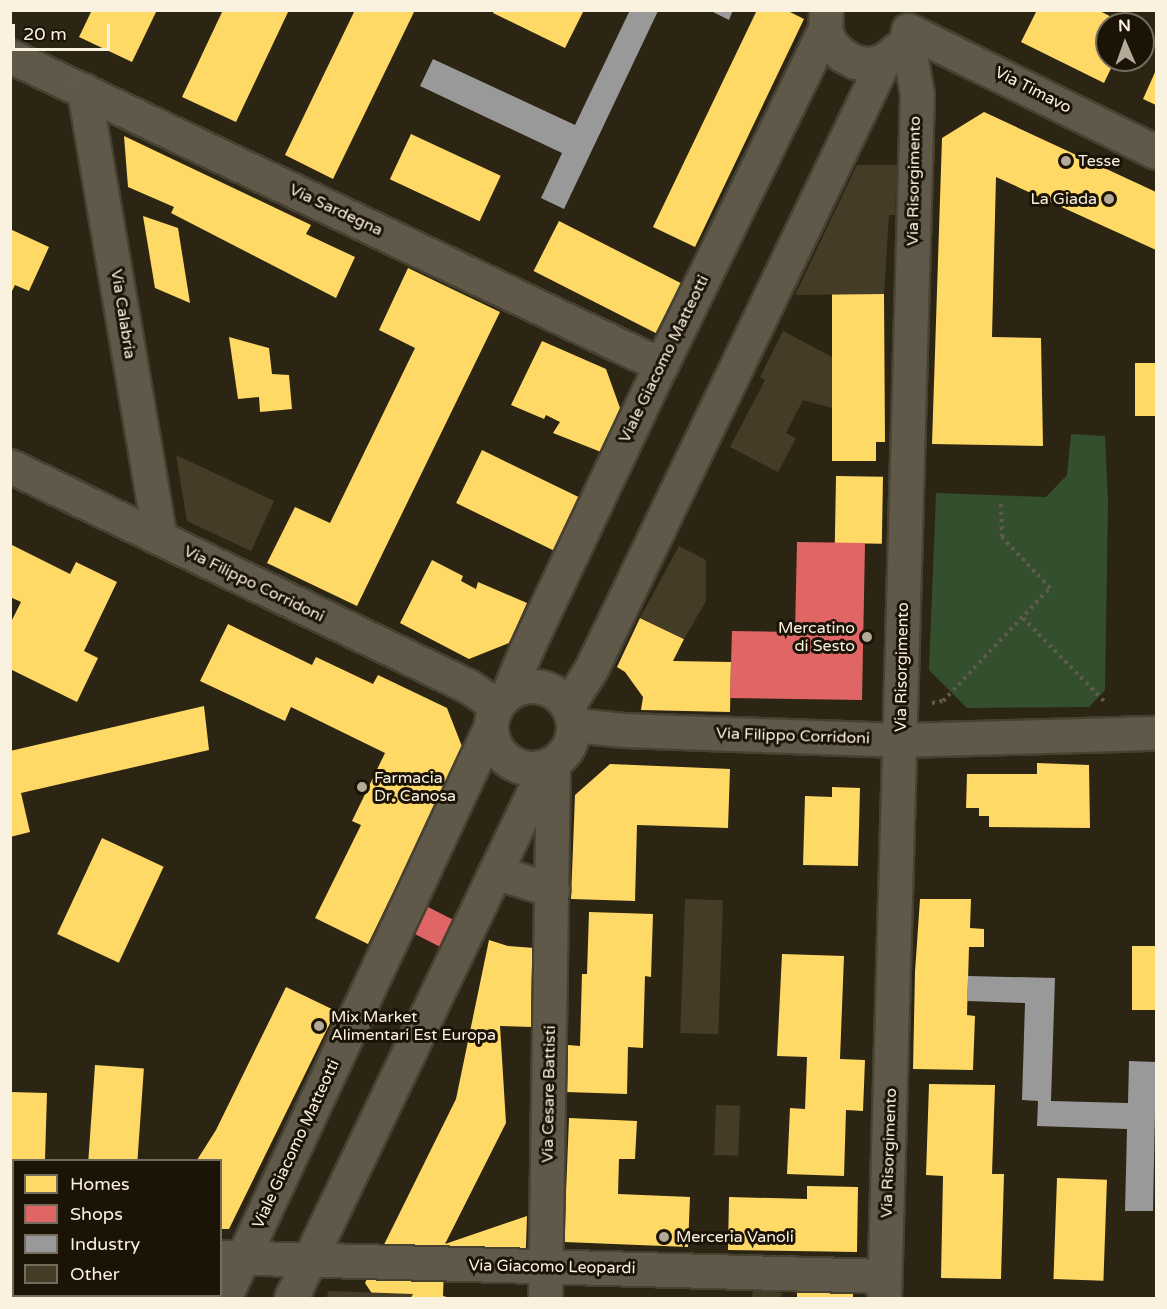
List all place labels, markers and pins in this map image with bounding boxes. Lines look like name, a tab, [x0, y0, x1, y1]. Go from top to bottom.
place label: Tesse	[1078, 151, 1120, 171]
marker: Tesse	[1059, 154, 1073, 168]
place label: La Giada	[1030, 189, 1097, 209]
marker: La Giada	[1102, 192, 1116, 206]
place label: Mercatino di Sesto	[778, 618, 855, 656]
marker: Mercatino di Sesto	[860, 630, 874, 644]
place label: Farmacia Dr. Canosa	[374, 768, 456, 806]
marker: Farmacia Dr. Canosa	[355, 780, 369, 794]
place label: Mix Market Alimentari Est Europa	[331, 1007, 496, 1045]
marker: Mix Market Alimentari Est Europa	[312, 1019, 326, 1033]
place label: Merceria Vanoli	[676, 1227, 794, 1247]
marker: Merceria Vanoli	[657, 1230, 671, 1244]

